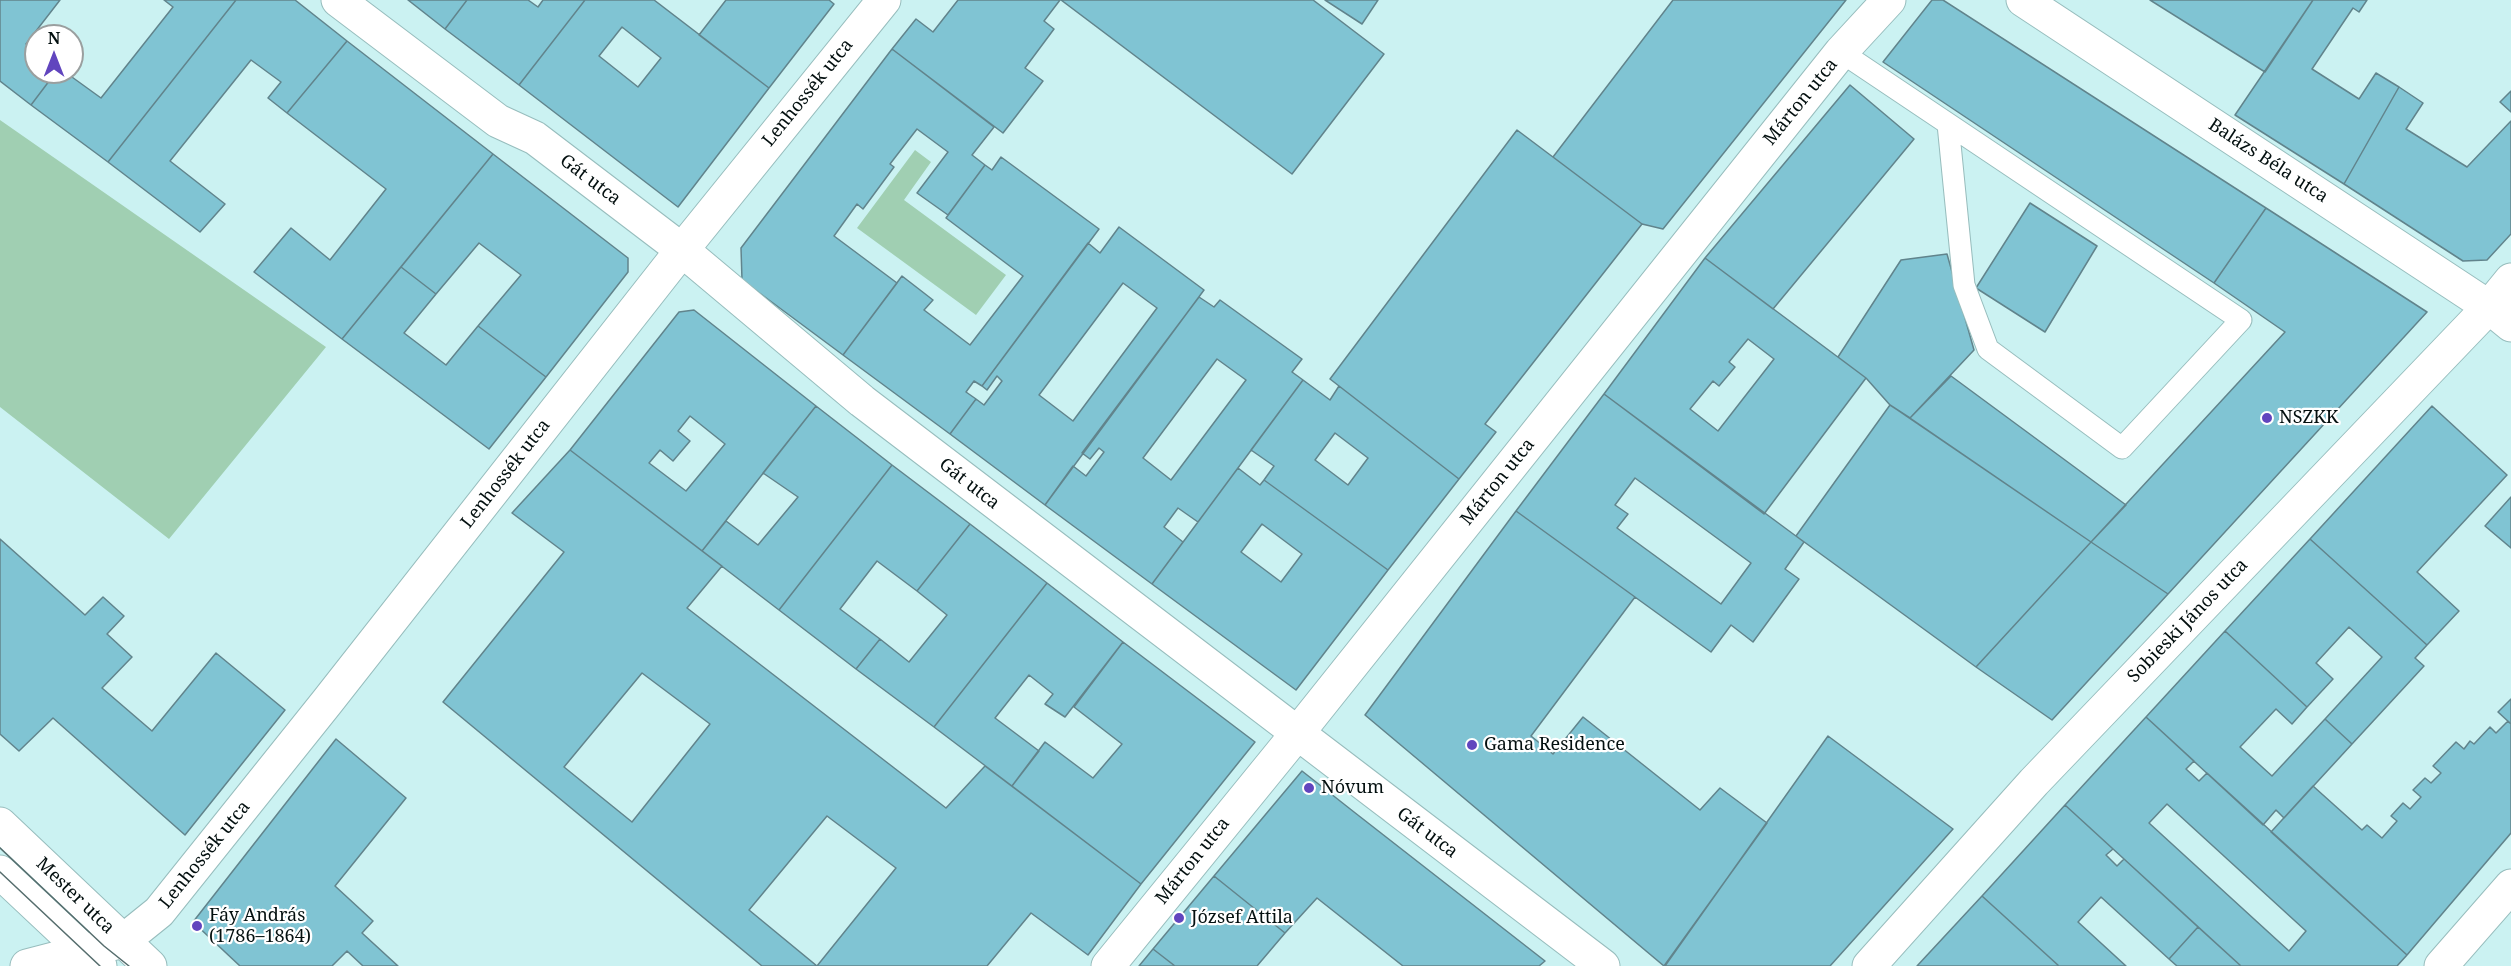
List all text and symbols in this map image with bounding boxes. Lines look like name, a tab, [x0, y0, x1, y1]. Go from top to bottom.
north arrow	[24, 24, 84, 84]
text: N	[48, 27, 60, 49]
street label: Lenhossék utca	[758, 35, 858, 151]
street label: Márton utca	[1759, 54, 1843, 150]
street label: Balázs Béla utca	[2204, 114, 2332, 208]
street label: Gát utca	[555, 150, 625, 210]
place label: NSZKK	[2279, 407, 2338, 429]
marker: NSZKK	[2260, 411, 2274, 425]
street label: Lenhossék utca	[457, 415, 555, 533]
street label: Márton utca	[1456, 434, 1540, 530]
street label: Gát utca	[934, 454, 1004, 514]
street label: Sobieski János utca	[2123, 555, 2253, 687]
place label: Gama Residence	[1484, 734, 1625, 756]
marker: Gama Residence	[1465, 738, 1479, 752]
place label: Nóvum	[1321, 777, 1384, 799]
marker: Nóvum	[1302, 781, 1316, 795]
street label: Lenhossék utca	[155, 797, 255, 913]
street label: Gát utca	[1392, 803, 1462, 863]
street label: Márton utca	[1151, 813, 1235, 909]
street label: Mester utca	[31, 853, 119, 939]
place label: Fáy András (1786–1864)	[209, 905, 311, 948]
place label: József Attila	[1191, 907, 1293, 929]
marker: József Attila	[1172, 911, 1186, 925]
marker: Fáy András (1786–1864)	[190, 919, 204, 933]

